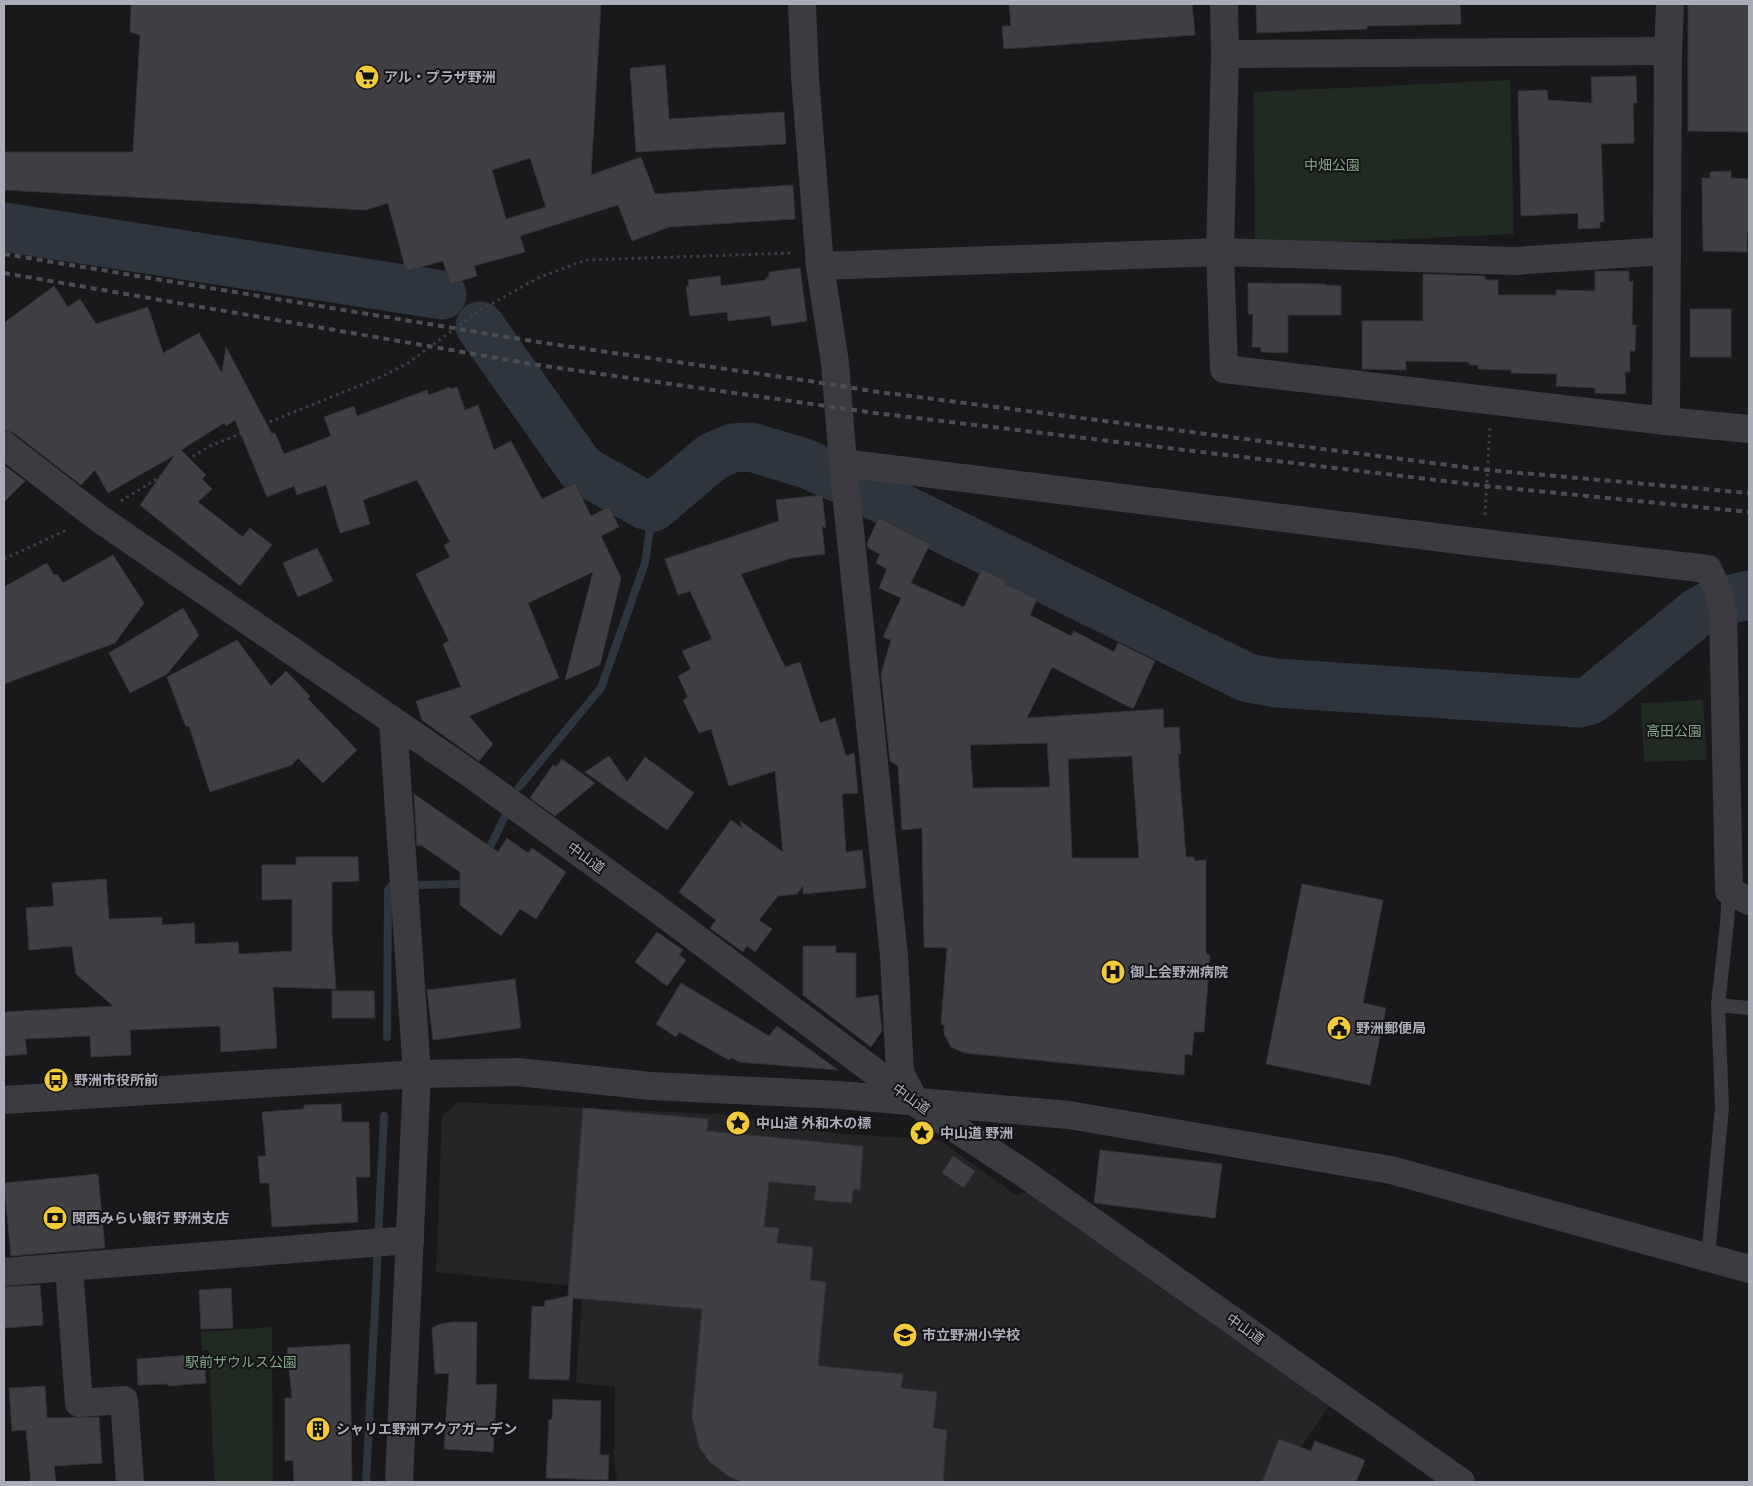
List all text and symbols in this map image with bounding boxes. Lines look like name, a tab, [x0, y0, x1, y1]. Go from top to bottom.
supermarket icon: アル・プラザ野洲	[354, 64, 380, 90]
place label: アル・プラザ野洲	[384, 69, 496, 86]
park label: 中畑公園	[1304, 157, 1360, 174]
park label: 高田公園	[1646, 723, 1702, 740]
street label: 中山道	[564, 839, 608, 877]
hospital icon: 御上会野洲病院	[1100, 959, 1126, 985]
place label: 御上会野洲病院	[1130, 964, 1228, 981]
public building icon: 野洲郵便局	[1326, 1015, 1352, 1041]
place label: 野洲郵便局	[1356, 1020, 1426, 1037]
bus stop icon: 野洲市役所前	[43, 1067, 69, 1093]
place label: 野洲市役所前	[74, 1072, 158, 1089]
street label: 中山道	[889, 1080, 933, 1118]
place icon: 中山道 外和木の標	[725, 1110, 751, 1136]
place label: 中山道 外和木の標	[756, 1115, 871, 1132]
place icon: 中山道 野洲	[909, 1120, 935, 1146]
place label: 中山道 野洲	[940, 1125, 1013, 1142]
bank icon: 関西みらい銀行 野洲支店	[42, 1205, 68, 1231]
place label: 関西みらい銀行 野洲支店	[72, 1210, 229, 1227]
street label: 中山道	[1223, 1310, 1267, 1348]
school or university icon: 市立野洲小学校	[892, 1322, 918, 1348]
place label: 市立野洲小学校	[922, 1327, 1020, 1344]
park label: 駅前ザウルス公園	[185, 1354, 297, 1371]
building icon: シャリエ野洲アクアガーデン	[305, 1416, 331, 1442]
place label: シャリエ野洲アクアガーデン	[336, 1421, 517, 1438]

